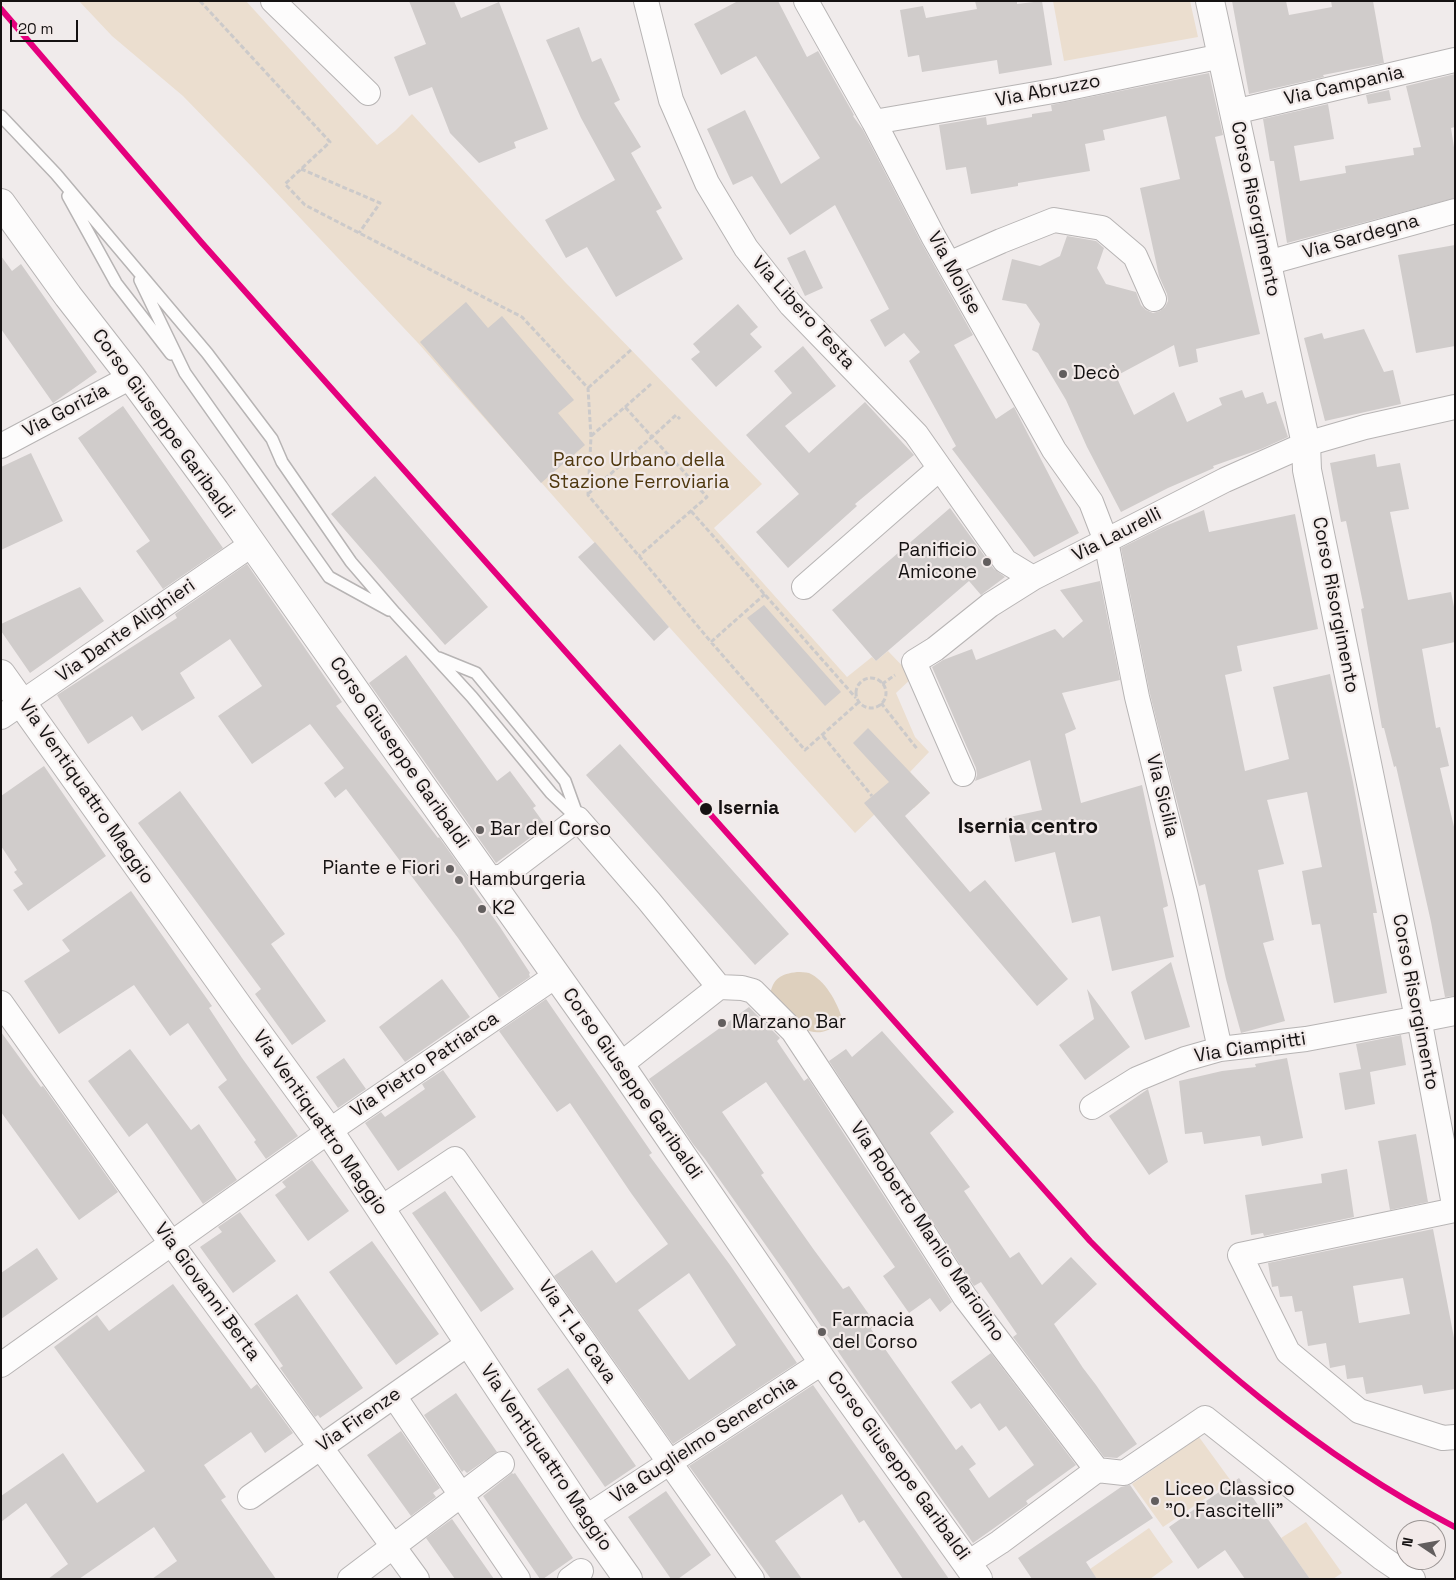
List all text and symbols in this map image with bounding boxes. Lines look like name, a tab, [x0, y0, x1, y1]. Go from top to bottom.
scale bar	[12, 10, 80, 42]
text: 20 m	[18, 19, 53, 38]
street label: Via Campania	[1282, 61, 1406, 111]
street label: Via Abruzzo	[994, 70, 1102, 112]
street label: Corso Risorgimento	[1225, 119, 1285, 299]
street label: Via Sardegna	[1300, 210, 1422, 264]
street label: Via Molise	[922, 228, 986, 318]
street label: Via Libero Testa	[746, 252, 860, 374]
street label: Corso Giuseppe Garibaldi	[87, 325, 239, 523]
place label: Decò	[1073, 363, 1120, 385]
marker: Decò	[1057, 368, 1069, 380]
street label: Via Gorizia	[19, 379, 113, 443]
park label: Parco Urbano della Stazione Ferroviaria	[549, 450, 729, 494]
street label: Via Laurelli	[1069, 503, 1165, 567]
street label: Corso Risorgimento	[1307, 515, 1363, 695]
place label: Panificio Amicone	[898, 540, 977, 584]
marker: Panificio Amicone	[981, 556, 993, 568]
street label: Via Dante Alighieri	[52, 574, 200, 688]
street label: Corso Giuseppe Garibaldi	[324, 653, 474, 853]
street label: Via Ventiquattro Maggio	[13, 695, 159, 889]
street label: Via Sicilia	[1141, 752, 1183, 840]
place label: Isernia	[718, 798, 779, 820]
marker: Isernia	[698, 801, 714, 817]
district label: Isernia centro	[958, 814, 1098, 840]
place label: Bar del Corso	[490, 819, 611, 841]
marker: Bar del Corso	[474, 824, 486, 836]
place label: Piante e Fiori	[322, 858, 440, 880]
marker: Piante e Fiori	[444, 863, 456, 875]
place label: Hamburgeria	[469, 869, 586, 891]
marker: Hamburgeria	[453, 874, 465, 886]
place label: K2	[492, 898, 515, 920]
marker: K2	[476, 903, 488, 915]
street label: Corso Risorgimento	[1387, 912, 1443, 1092]
street label: Corso Giuseppe Garibaldi	[557, 984, 707, 1184]
street label: Via Pietro Patriarca	[347, 1007, 503, 1123]
place label: Marzano Bar	[732, 1012, 846, 1034]
marker: Marzano Bar	[716, 1017, 728, 1029]
street label: Via Ventiquattro Maggio	[247, 1026, 393, 1220]
street label: Via Ciampitti	[1193, 1028, 1307, 1068]
street label: Via Roberto Manlio Mariolino	[845, 1118, 1009, 1346]
street label: Via Giovanni Berta	[149, 1219, 265, 1365]
street label: Via T. La Cava	[533, 1276, 621, 1388]
place label: Farmacia del Corso	[832, 1310, 918, 1354]
marker: Farmacia del Corso	[816, 1326, 828, 1338]
street label: Via Ventiquattro Maggio	[475, 1360, 617, 1556]
street label: Corso Giuseppe Garibaldi	[822, 1367, 974, 1565]
street label: Via Guglielmo Senerchia	[606, 1371, 802, 1509]
street label: Via Firenze	[312, 1383, 406, 1457]
place label: Liceo Classico "O. Fascitelli"	[1165, 1479, 1295, 1523]
marker: Liceo Classico "O. Fascitelli"	[1149, 1495, 1161, 1507]
north arrow	[1396, 1520, 1446, 1570]
text: N	[1398, 1536, 1417, 1549]

